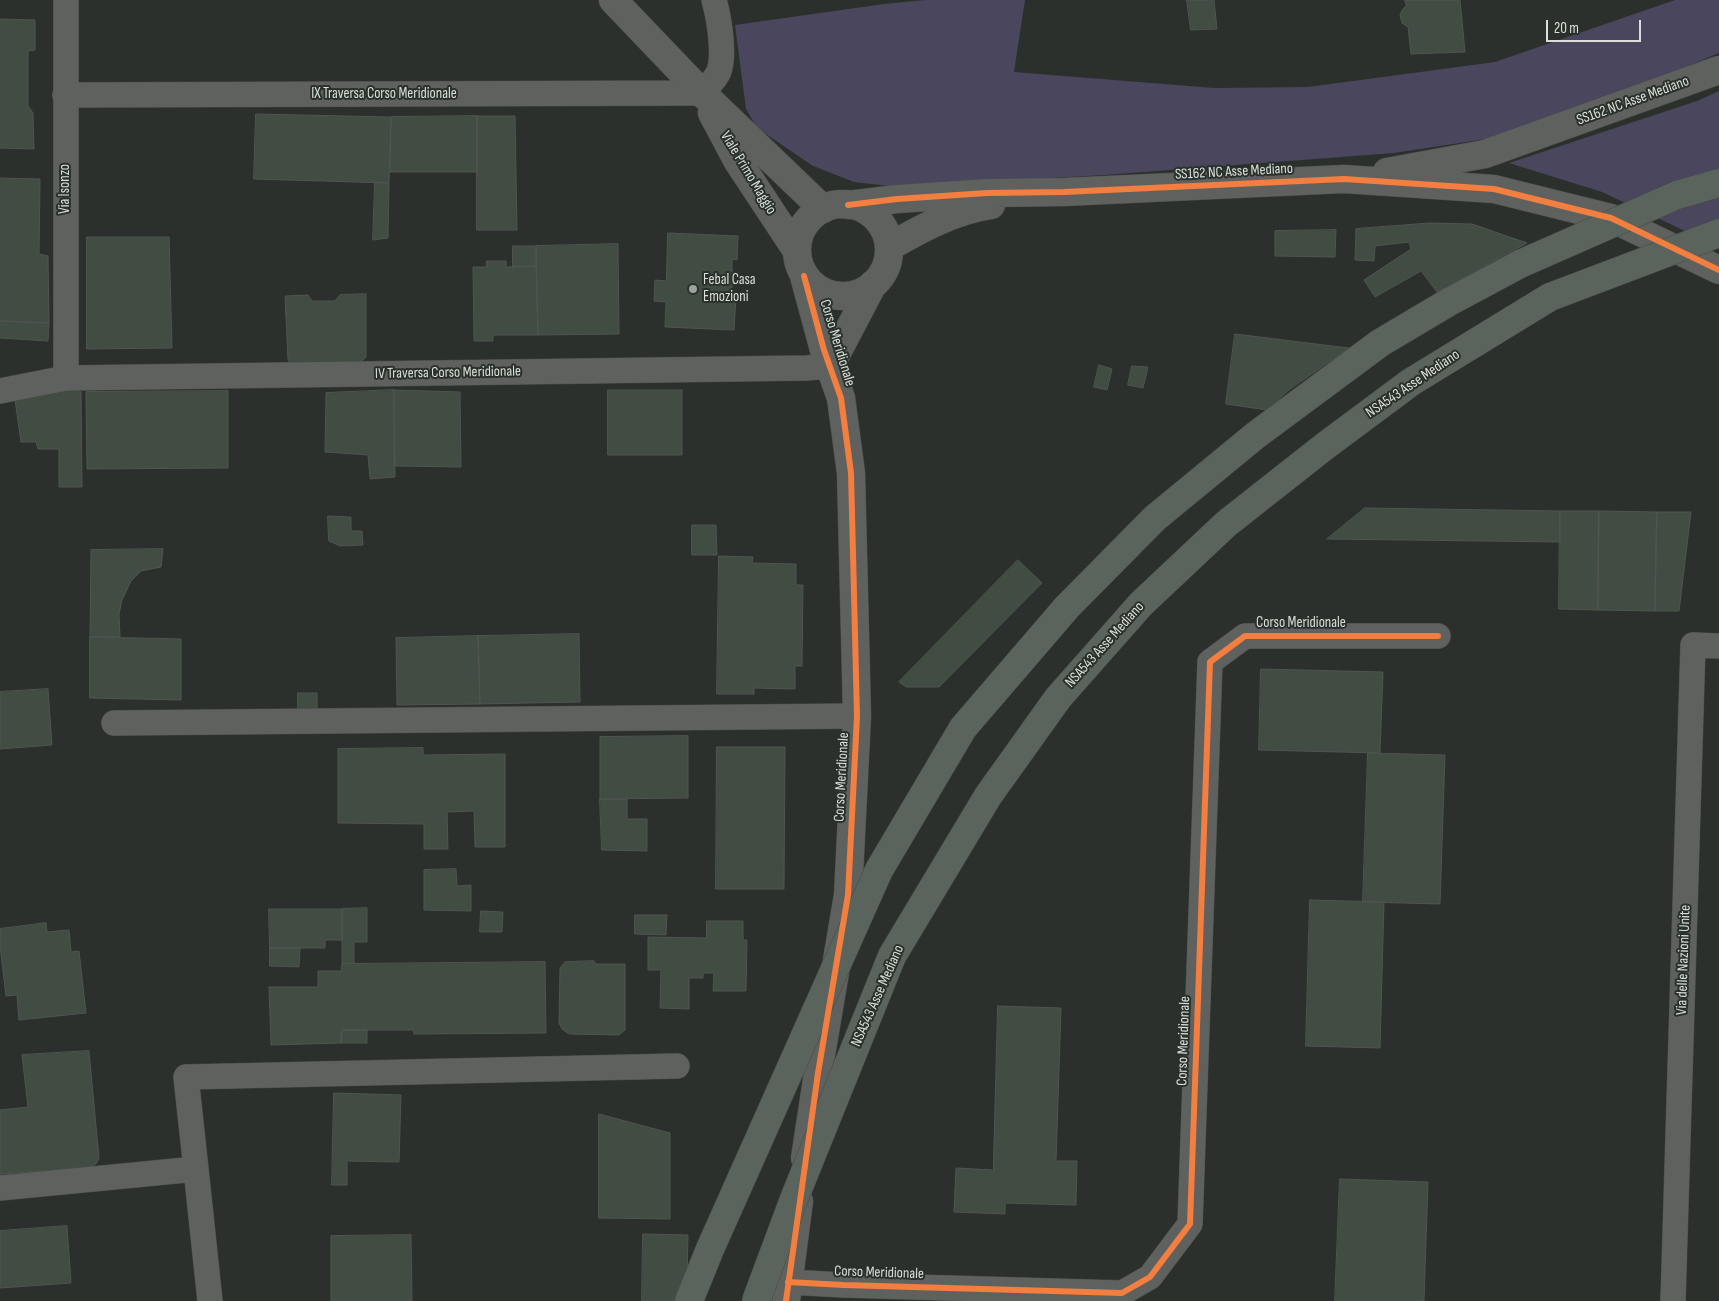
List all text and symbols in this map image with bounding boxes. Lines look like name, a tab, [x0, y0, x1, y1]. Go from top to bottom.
scale bar	[1549, 10, 1644, 42]
text: 20 m	[1554, 19, 1579, 38]
street label: SS162 NC Asse Mediano	[1574, 72, 1692, 130]
street label: IX Traversa Corso Meridionale	[311, 85, 457, 103]
street label: Viale Primo Maggio	[716, 128, 780, 218]
street label: SS162 NC Asse Mediano	[1175, 160, 1293, 184]
street label: Via Isonzo	[56, 164, 74, 214]
place label: Febal Casa Emozioni	[703, 271, 756, 306]
marker: Febal Casa Emozioni	[687, 283, 699, 295]
street label: Corso Meridionale	[815, 297, 859, 389]
street label: NSA543 Asse Mediano	[1363, 346, 1463, 422]
street label: IV Traversa Corso Meridionale	[375, 363, 521, 383]
street label: NSA543 Asse Mediano	[1062, 598, 1148, 692]
street label: Corso Meridionale	[1256, 614, 1346, 632]
street label: Corso Meridionale	[831, 732, 853, 822]
street label: Via delle Nazioni Unite	[1673, 904, 1695, 1016]
street label: NSA543 Asse Mediano	[848, 942, 908, 1050]
street label: Corso Meridionale	[1173, 996, 1195, 1086]
street label: Corso Meridionale	[834, 1262, 924, 1284]

